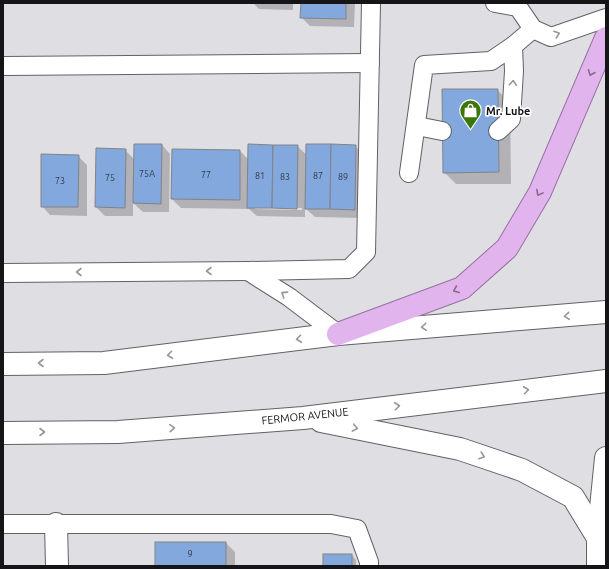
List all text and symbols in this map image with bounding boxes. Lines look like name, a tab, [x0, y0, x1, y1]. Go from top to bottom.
one-way arrow	[554, 31, 561, 39]
one-way arrow	[587, 70, 595, 77]
one-way arrow	[509, 80, 518, 86]
shop icon: Mr. Lube	[457, 98, 483, 131]
place label: Mr. Lube	[486, 105, 530, 117]
house number: 75A	[139, 169, 155, 179]
house number: 77	[201, 170, 211, 180]
house number: 81	[255, 171, 265, 181]
house number: 87	[313, 171, 323, 181]
house number: 83	[280, 172, 290, 182]
house number: 89	[338, 172, 348, 182]
house number: 75	[105, 173, 115, 183]
house number: 73	[55, 176, 65, 186]
one-way arrow	[536, 189, 544, 196]
one-way arrow	[206, 267, 212, 276]
one-way arrow	[76, 268, 82, 276]
one-way arrow	[453, 285, 461, 293]
one-way arrow	[282, 292, 289, 299]
one-way arrow	[564, 311, 570, 320]
one-way arrow	[421, 323, 427, 332]
one-way arrow	[296, 334, 303, 343]
one-way arrow	[167, 350, 173, 359]
one-way arrow	[38, 359, 44, 367]
one-way arrow	[523, 386, 529, 395]
one-way arrow	[394, 402, 400, 411]
street label: FERMOR AVENUE	[261, 405, 349, 427]
one-way arrow	[169, 424, 175, 433]
one-way arrow	[352, 424, 358, 432]
one-way arrow	[39, 428, 45, 436]
one-way arrow	[478, 452, 485, 460]
house number: 9	[187, 549, 193, 559]

